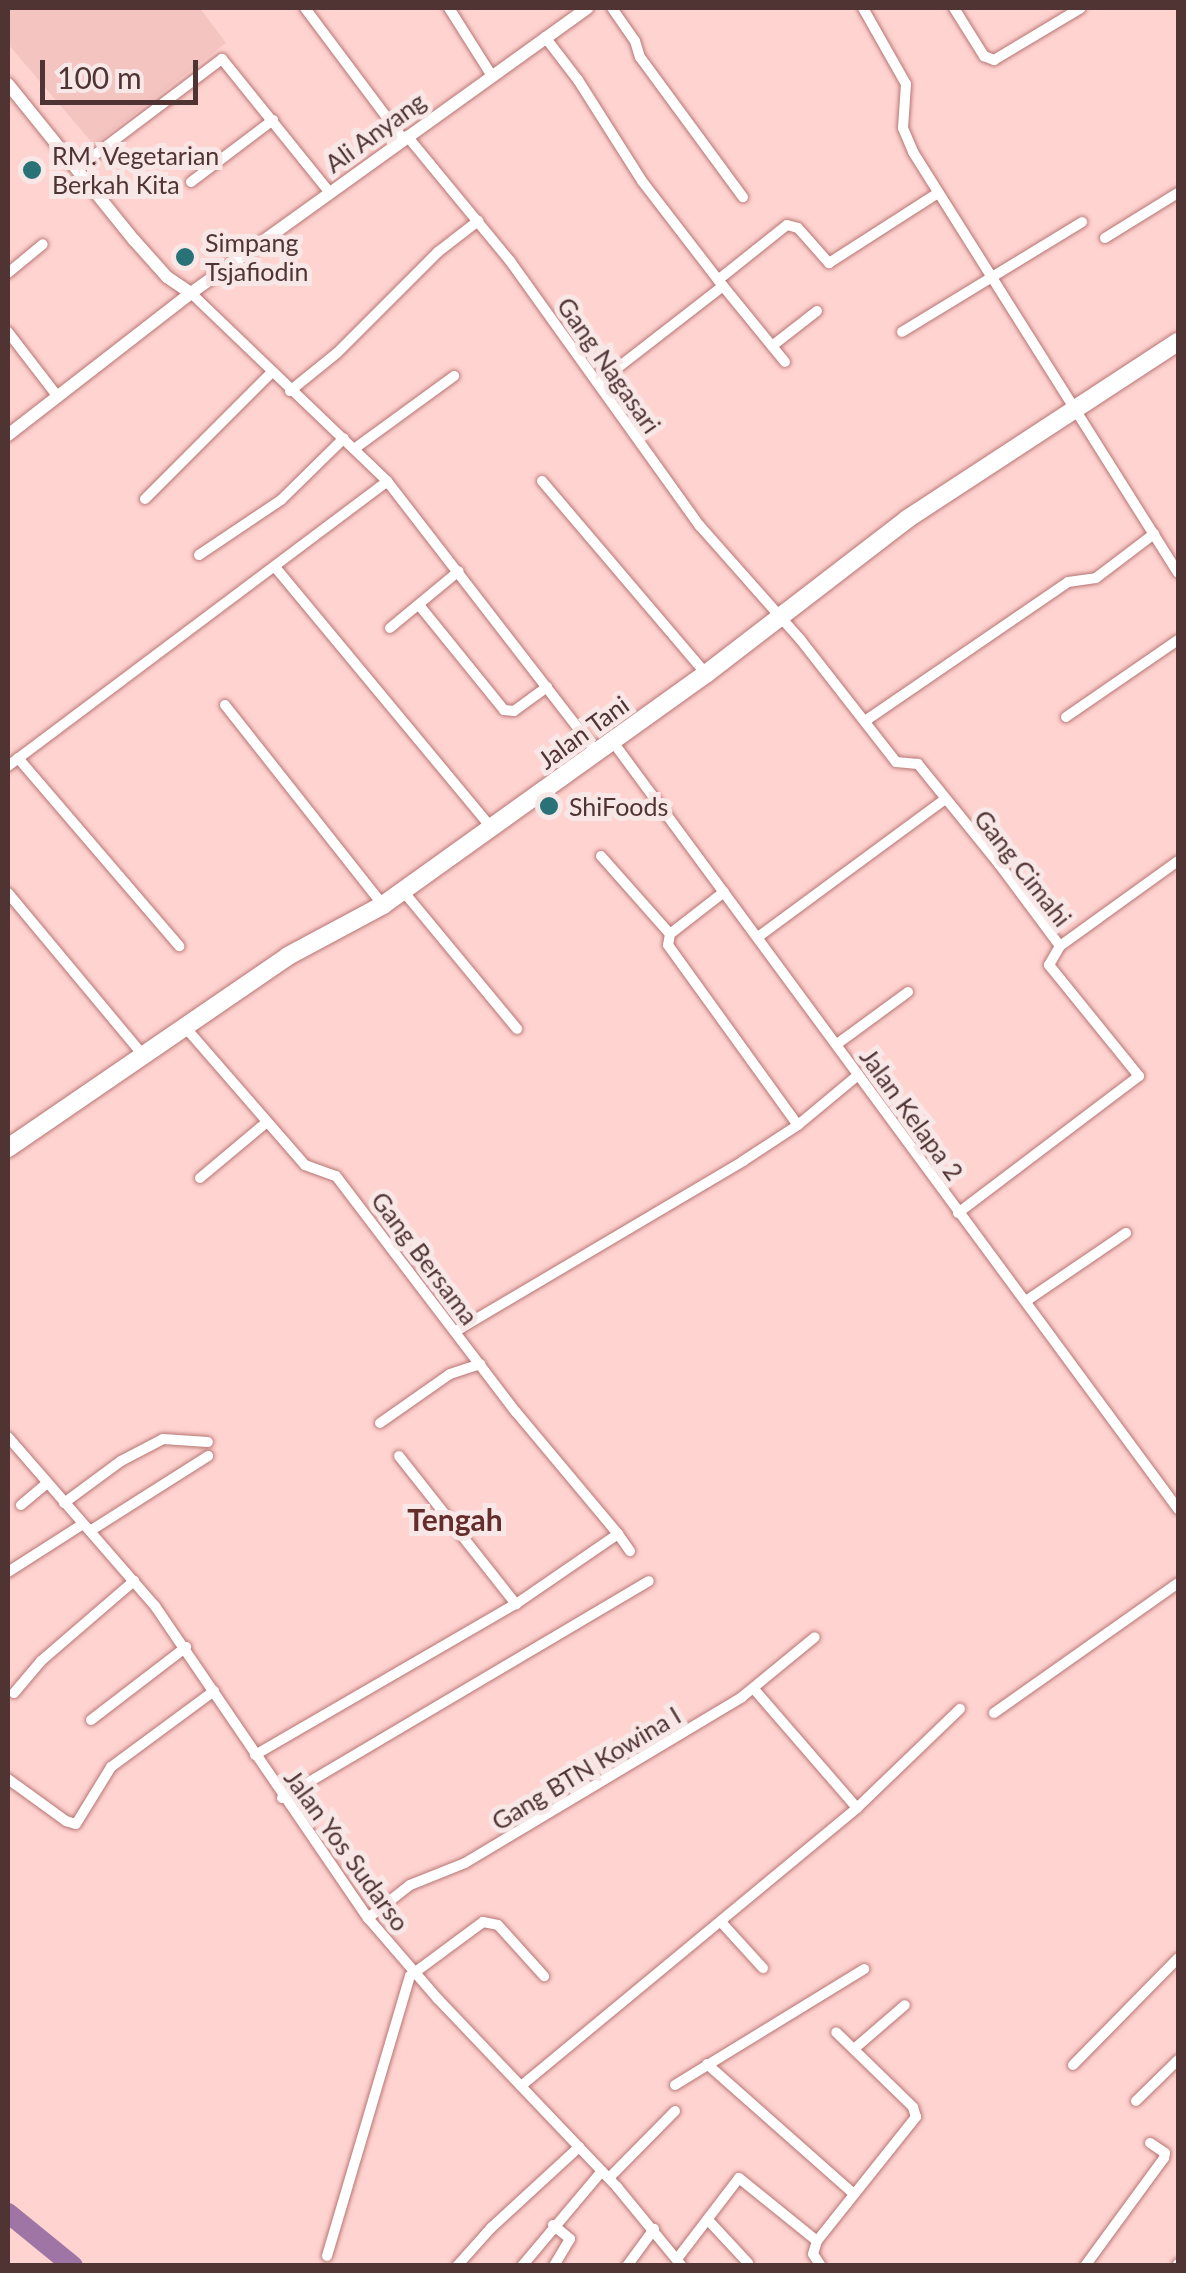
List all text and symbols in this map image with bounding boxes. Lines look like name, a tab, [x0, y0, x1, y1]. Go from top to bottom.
scale bar	[45, 40, 202, 102]
text: 100 m	[57, 59, 142, 95]
street label: Ali Anyang	[319, 85, 431, 179]
place label: RM. Vegetarian Berkah Kita	[52, 141, 220, 200]
marker: RM. Vegetarian Berkah Kita	[21, 159, 43, 181]
place label: Simpang Tsjafiodin	[205, 228, 308, 287]
marker: Simpang Tsjafiodin	[174, 246, 196, 268]
street label: Gang Nagasari	[551, 291, 667, 439]
street label: Jalan Tani	[532, 689, 634, 775]
place label: ShiFoods	[569, 791, 668, 821]
marker: ShiFoods	[538, 795, 560, 817]
street label: Gang Cimahi	[968, 804, 1078, 932]
street label: Jalan Kelapa 2	[854, 1042, 970, 1186]
street label: Gang Bersama	[365, 1186, 485, 1330]
district label: Tengah	[407, 1501, 503, 1537]
street label: Gang BTN Kowina I	[486, 1700, 686, 1836]
street label: Jalan Yos Sudarso	[278, 1763, 416, 1937]

